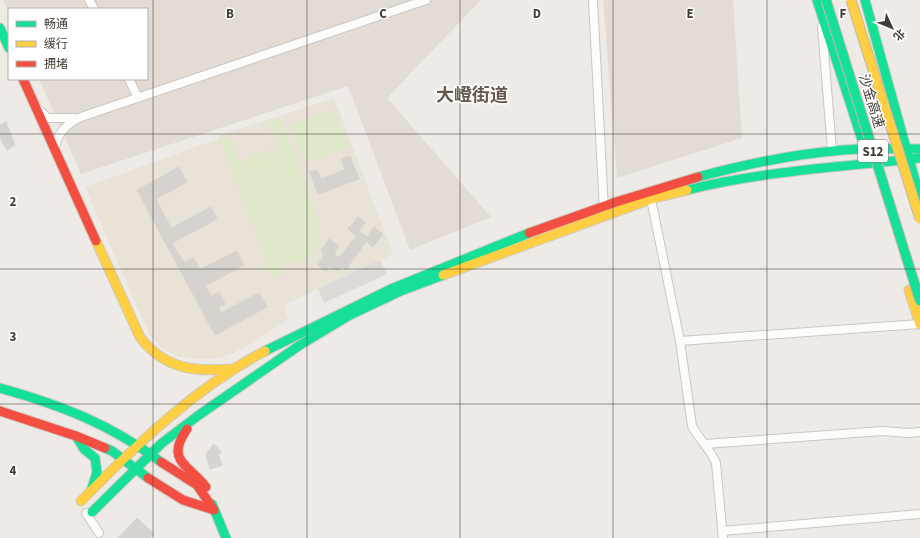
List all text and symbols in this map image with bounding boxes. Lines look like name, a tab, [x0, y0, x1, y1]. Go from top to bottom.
text: B	[226, 5, 234, 23]
text: C	[379, 5, 387, 23]
text: D	[533, 5, 541, 23]
text: E	[686, 5, 694, 23]
text: F	[840, 5, 847, 23]
legend	[8, 8, 148, 80]
north arrow	[872, 8, 912, 48]
text: 畅通	[44, 16, 68, 33]
text: 北	[890, 25, 908, 44]
text: 缓行	[44, 36, 68, 53]
text: 拥堵	[44, 56, 68, 73]
street label: 沙金高速	[853, 72, 889, 131]
district label: 大嶝街道	[436, 83, 508, 108]
road number: S12	[858, 140, 888, 162]
text: 2	[10, 193, 17, 211]
text: 3	[10, 328, 17, 346]
text: 4	[10, 462, 17, 480]

